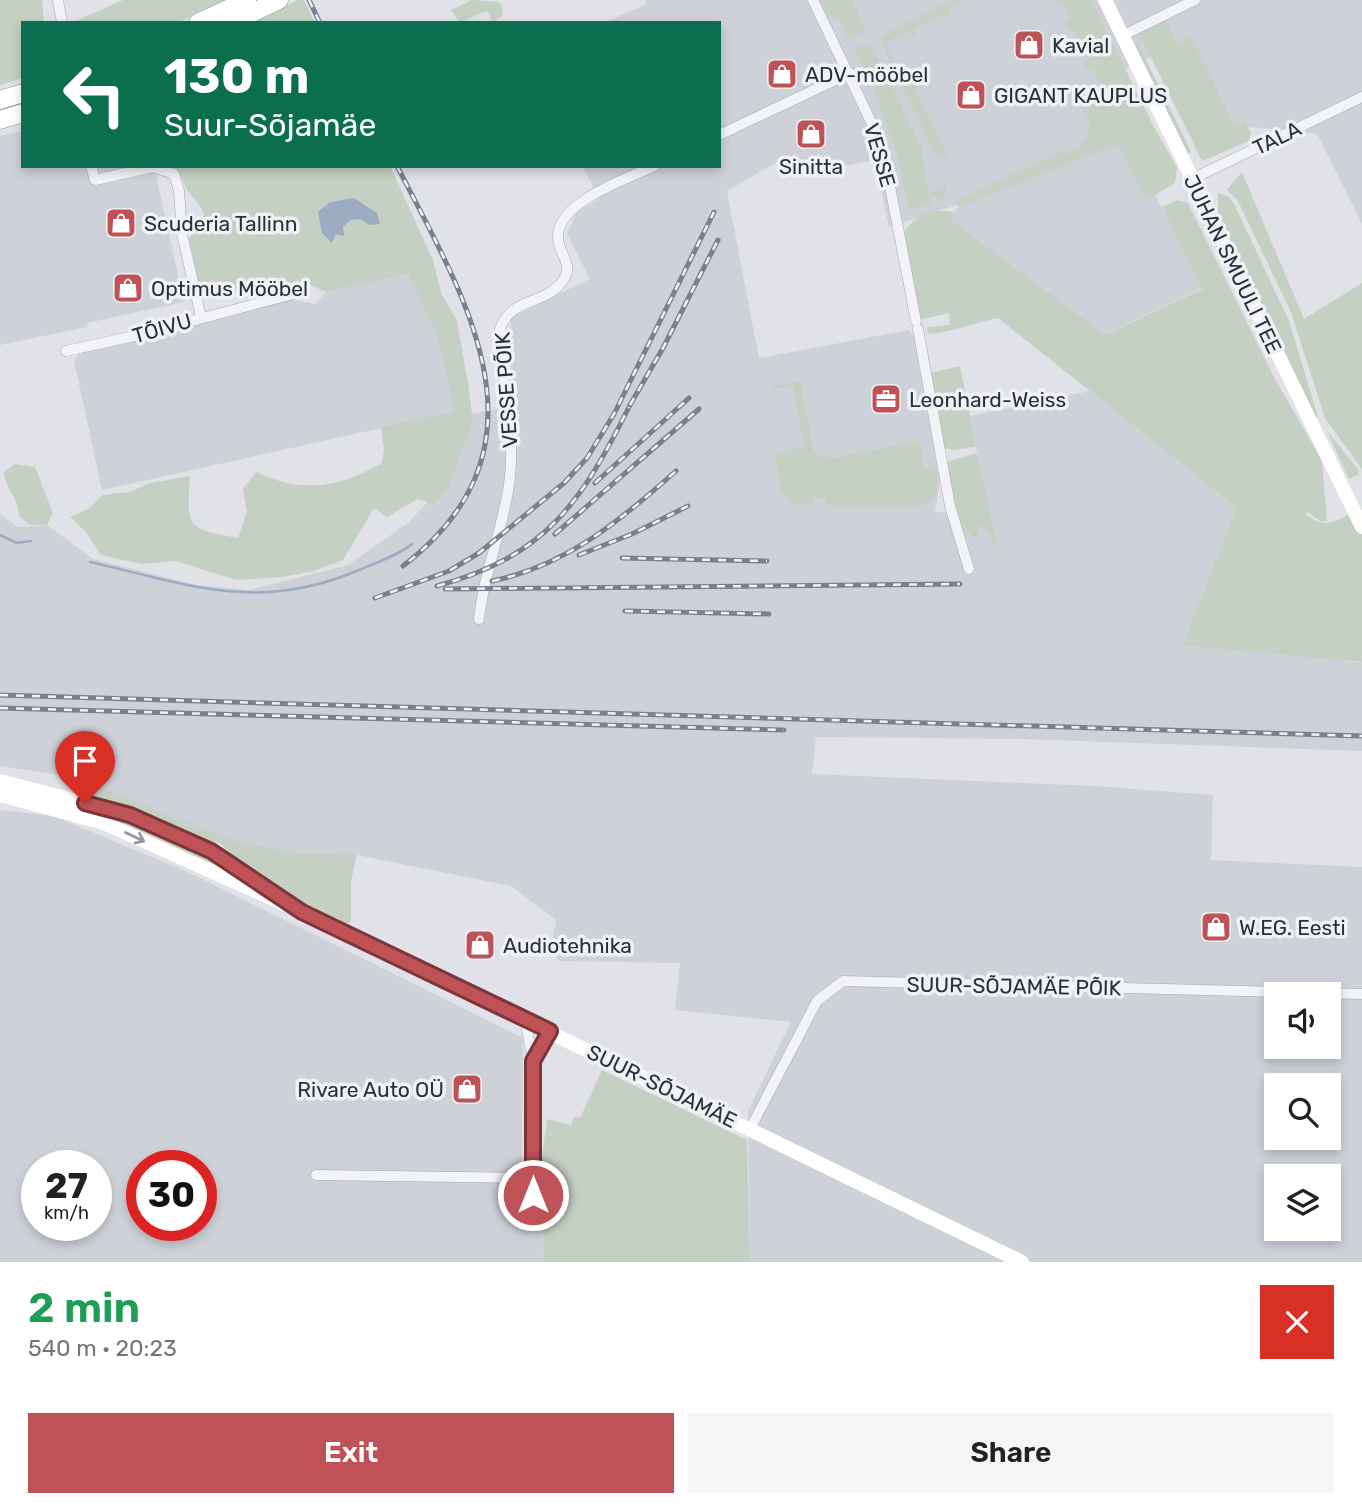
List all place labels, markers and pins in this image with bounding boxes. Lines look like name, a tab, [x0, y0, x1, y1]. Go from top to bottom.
shop icon: Kavial	[1012, 28, 1046, 62]
place label: Kavial	[1052, 33, 1109, 58]
shop icon: ADV-mööbel	[765, 57, 799, 91]
place label: ADV-mööbel	[805, 62, 928, 87]
shop icon: GIGANT KAUPLUS	[954, 78, 988, 112]
place label: GIGANT KAUPLUS	[994, 83, 1167, 108]
shop icon: Sinitta	[794, 117, 828, 151]
place label: Sinitta	[779, 154, 843, 179]
shop icon: Scuderia Tallinn	[104, 206, 138, 240]
place label: Scuderia Tallinn	[144, 211, 297, 236]
shop icon: Optimus Mööbel	[111, 271, 145, 305]
place label: Optimus Mööbel	[151, 276, 308, 301]
office icon: Leonhard-Weiss	[869, 382, 903, 416]
place label: Leonhard-Weiss	[909, 387, 1066, 412]
pin	[55, 731, 115, 803]
shop icon: W.EG. Eesti	[1199, 910, 1233, 944]
place label: W.EG. Eesti	[1239, 915, 1346, 940]
shop icon: Audiotehnika	[463, 928, 497, 962]
place label: Audiotehnika	[503, 933, 632, 958]
shop icon: Rivare Auto OÜ	[450, 1072, 484, 1106]
place label: Rivare Auto OÜ	[297, 1077, 444, 1102]

